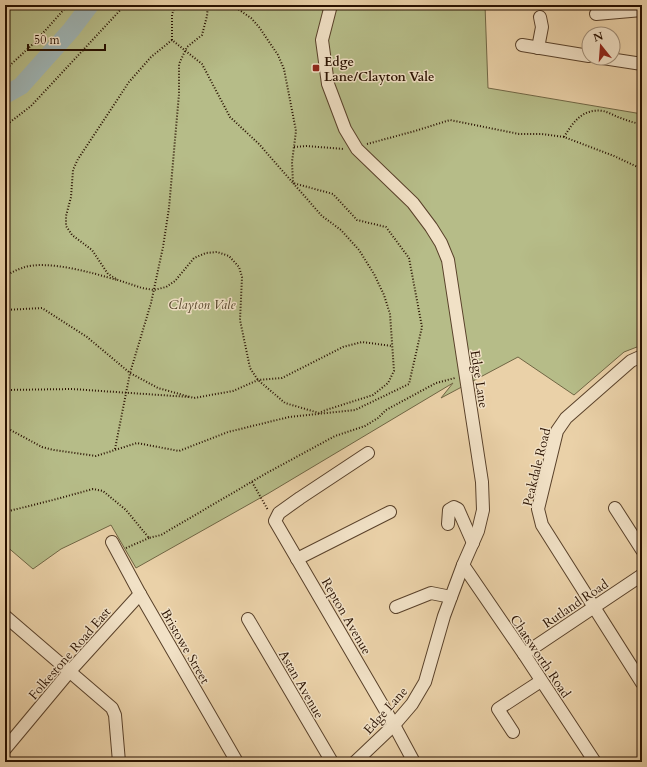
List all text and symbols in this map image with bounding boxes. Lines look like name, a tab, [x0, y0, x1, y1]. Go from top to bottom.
scale bar	[28, 26, 105, 52]
north arrow	[581, 26, 621, 66]
text: N	[591, 28, 605, 45]
text: 50 m	[34, 32, 61, 48]
place label: Edge Lane/Clayton Vale	[324, 53, 434, 86]
marker: Edge Lane/Clayton Vale	[311, 63, 321, 73]
park label: Clayton Vale	[168, 296, 237, 314]
street label: Edge Lane	[466, 349, 492, 409]
street label: Peakdale Road	[519, 426, 555, 508]
street label: Repton Avenue	[317, 575, 375, 658]
street label: Rutland Road	[539, 575, 612, 632]
street label: Folkestone Road East	[25, 604, 115, 704]
street label: Bristowe Street	[156, 606, 214, 687]
street label: Chatsworth Road	[506, 611, 575, 702]
street label: Astan Avenue	[274, 647, 328, 722]
street label: Edge Lane	[360, 683, 412, 738]

